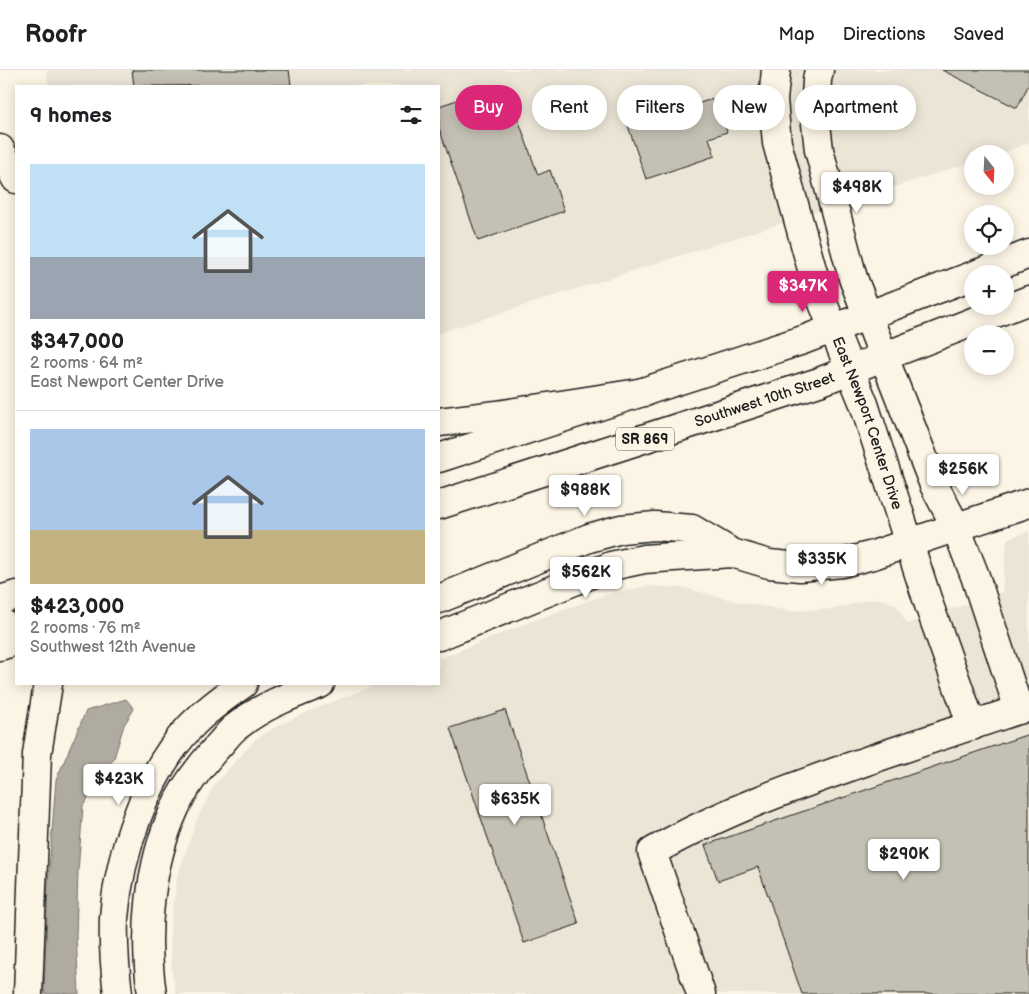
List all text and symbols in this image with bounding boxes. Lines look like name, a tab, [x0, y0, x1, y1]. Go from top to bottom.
text: Roofr	[25, 20, 87, 49]
text: Map	[779, 24, 815, 45]
text: Directions	[843, 24, 925, 45]
text: Saved	[953, 24, 1004, 45]
chip: Buy	[455, 85, 522, 130]
chip: Rent	[532, 85, 607, 130]
chip: Filters	[617, 85, 703, 130]
chip: New	[713, 85, 785, 130]
chip: Apartment	[795, 85, 916, 130]
icon: filters	[397, 101, 425, 129]
text: 9 homes	[30, 103, 112, 128]
north arrow	[964, 145, 1014, 195]
map controls	[964, 145, 1014, 375]
pin: $498K	[822, 172, 892, 214]
text: $498K	[832, 178, 882, 197]
icon: home	[183, 196, 273, 286]
button: locate	[964, 205, 1014, 255]
button: +	[964, 265, 1014, 315]
pin: $347K	[768, 270, 838, 313]
text: $347K	[778, 277, 828, 296]
button: −	[964, 325, 1014, 375]
text: $347,000	[30, 329, 124, 354]
street label: East Newport Center Drive	[828, 334, 907, 512]
text: 2 rooms · 64 m²	[30, 354, 143, 373]
street label: Southwest 10th Street	[692, 367, 837, 431]
text: East Newport Center Drive	[30, 373, 224, 392]
road number: SR 869	[616, 428, 674, 450]
pin: $256K	[928, 454, 998, 496]
text: $256K	[938, 460, 988, 479]
icon: home	[183, 462, 273, 552]
pin: $988K	[550, 474, 620, 517]
text: $988K	[560, 481, 610, 500]
pin: $335K	[787, 544, 857, 586]
text: $335K	[797, 550, 847, 569]
pin: $562K	[551, 556, 621, 599]
text: $562K	[561, 563, 611, 582]
text: $423,000	[30, 594, 124, 619]
text: 2 rooms · 76 m²	[30, 619, 141, 638]
text: Southwest 12th Avenue	[30, 638, 196, 657]
pin: $423K	[84, 764, 154, 806]
text: $423K	[94, 770, 144, 789]
pin: $635K	[480, 784, 550, 826]
text: $635K	[490, 790, 540, 809]
pin: $290K	[869, 838, 939, 881]
text: $290K	[879, 845, 929, 864]

